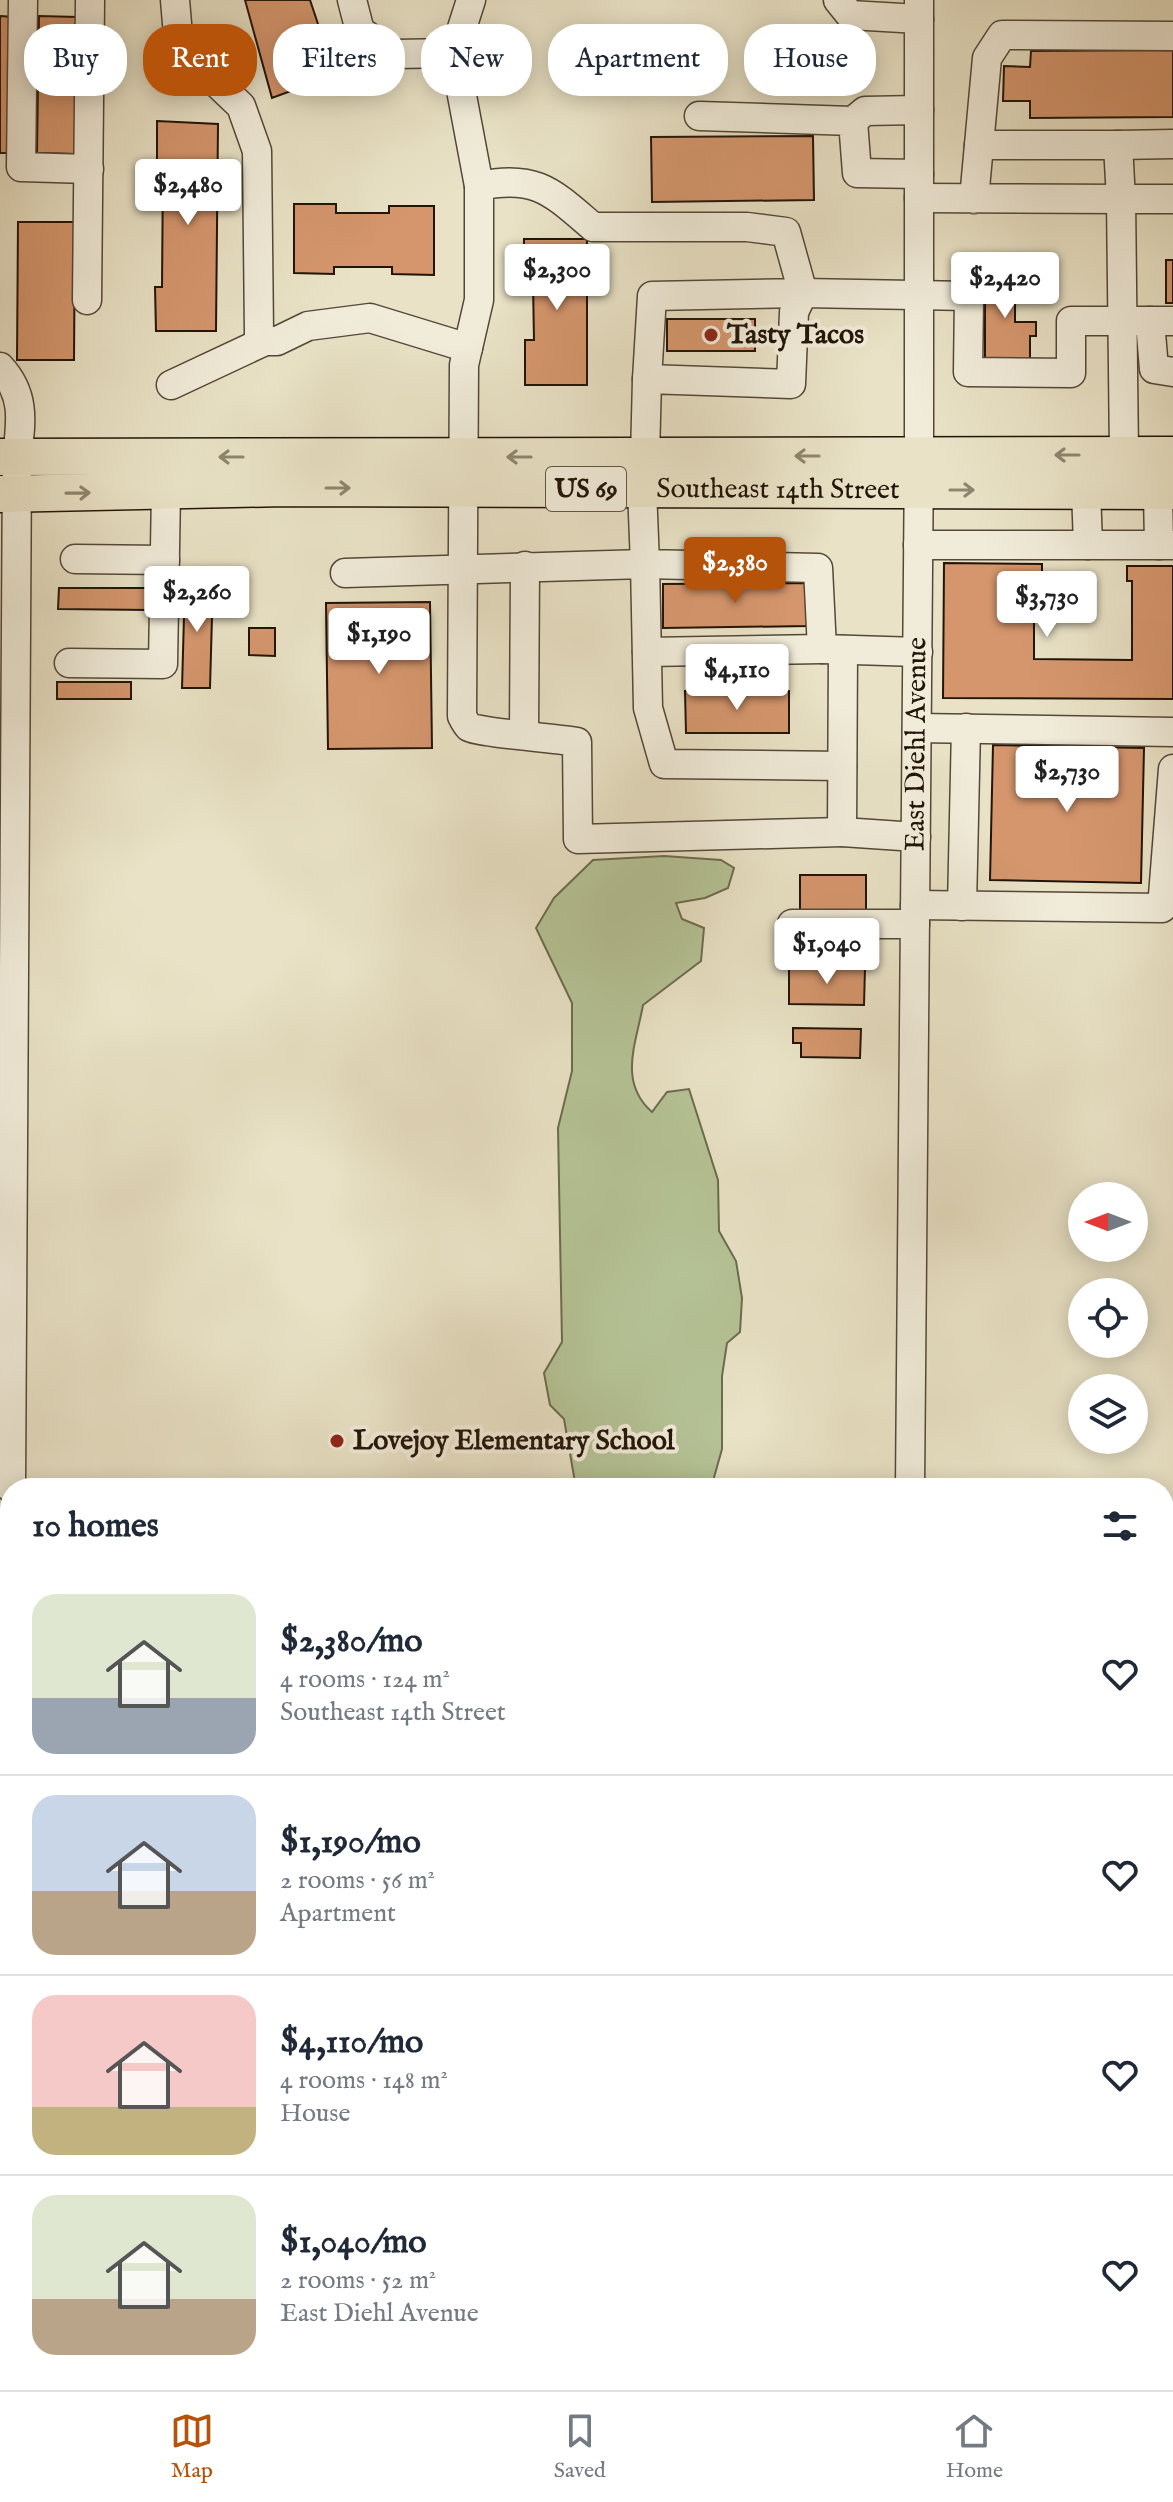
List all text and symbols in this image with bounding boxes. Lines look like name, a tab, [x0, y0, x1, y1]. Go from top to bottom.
chip: Buy	[24, 24, 127, 96]
chip: Rent	[143, 24, 257, 96]
chip: Filters	[273, 24, 405, 96]
chip: New	[421, 24, 532, 96]
chip: Apartment	[548, 24, 728, 96]
chip: House	[744, 24, 876, 96]
pin: $2,480	[123, 159, 253, 227]
text: $2,480	[153, 168, 223, 201]
pin: $2,300	[492, 244, 622, 312]
pin: $2,420	[940, 252, 1070, 320]
text: $2,300	[523, 253, 591, 286]
text: $2,420	[969, 261, 1041, 294]
place label: Tasty Tacos	[726, 318, 864, 353]
marker: Tasty Tacos	[702, 326, 720, 344]
one-way arrow	[1054, 447, 1081, 463]
one-way arrow	[794, 448, 821, 464]
one-way arrow	[218, 449, 245, 465]
one-way arrow	[506, 449, 533, 465]
road number: US 69	[546, 467, 626, 511]
street label: Southeast 14th Street	[656, 472, 900, 508]
one-way arrow	[324, 480, 351, 496]
one-way arrow	[948, 482, 975, 498]
one-way arrow	[64, 485, 91, 500]
pin: $2,380	[670, 537, 800, 605]
text: $2,380	[702, 546, 768, 579]
pin: $2,260	[132, 566, 262, 634]
pin: $3,730	[982, 571, 1112, 639]
text: $2,260	[162, 575, 232, 608]
text: $3,730	[1015, 580, 1079, 613]
pin: $1,190	[314, 608, 444, 676]
text: $1,190	[347, 617, 411, 650]
street label: East Diehl Avenue	[898, 637, 935, 851]
pin: $4,110	[672, 644, 802, 712]
text: $4,110	[704, 653, 770, 686]
pin: $2,730	[1002, 746, 1132, 814]
text: $2,730	[1034, 755, 1100, 788]
pin: $1,040	[762, 918, 892, 986]
text: $1,040	[792, 927, 862, 960]
north arrow	[1068, 1182, 1148, 1262]
map controls	[1068, 1182, 1148, 1454]
button: locate	[1068, 1278, 1148, 1358]
button: layers	[1068, 1374, 1148, 1454]
place label: Lovejoy Elementary School	[353, 1424, 676, 1459]
marker: Lovejoy Elementary School	[328, 1432, 346, 1450]
icon: filters	[1098, 1504, 1142, 1548]
text: 10 homes	[32, 1505, 159, 1548]
text: $2,380/mo	[280, 1620, 423, 1663]
icon: home	[96, 1626, 192, 1722]
icon: heart	[1098, 1652, 1142, 1696]
text: 4 rooms · 124 m²	[280, 1663, 450, 1696]
text: Southeast 14th Street	[280, 1696, 506, 1729]
text: $1,190/mo	[280, 1821, 421, 1864]
icon: home	[96, 1827, 192, 1923]
icon: heart	[1098, 1853, 1142, 1897]
text: 2 rooms · 56 m²	[280, 1864, 435, 1897]
text: Apartment	[280, 1897, 396, 1930]
text: $4,110/mo	[280, 2021, 423, 2064]
icon: home	[96, 2027, 192, 2123]
icon: heart	[1098, 2053, 1142, 2097]
text: 4 rooms · 148 m²	[280, 2064, 448, 2097]
text: House	[280, 2097, 350, 2130]
text: $1,040/mo	[280, 2221, 427, 2264]
icon: home	[96, 2227, 192, 2323]
icon: heart	[1098, 2253, 1142, 2297]
text: 2 rooms · 52 m²	[280, 2264, 436, 2297]
text: East Diehl Avenue	[280, 2297, 479, 2330]
tab: Map	[170, 2409, 214, 2485]
tab: Saved	[554, 2409, 606, 2485]
tab: Home	[946, 2409, 1003, 2485]

